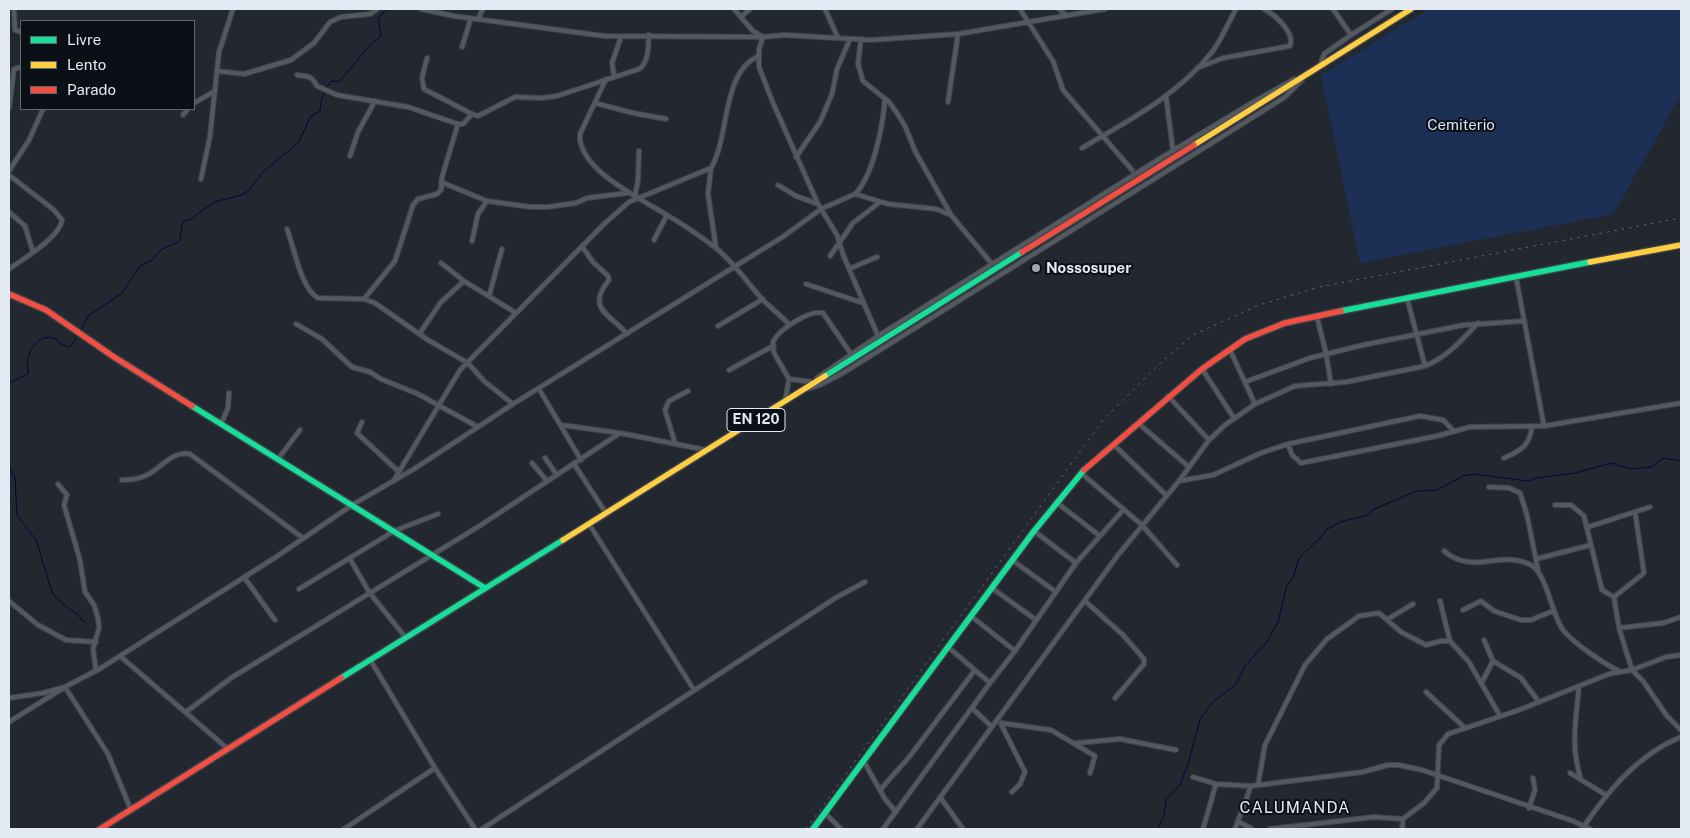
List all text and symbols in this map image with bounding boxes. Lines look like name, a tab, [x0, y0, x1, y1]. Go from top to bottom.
legend	[20, 20, 195, 110]
text: Livre	[67, 31, 101, 48]
text: Lento	[67, 56, 106, 73]
text: Parado	[67, 81, 116, 98]
park label: Cemiterio	[1427, 116, 1495, 134]
place label: Nossosuper	[1046, 259, 1131, 277]
marker: Nossosuper	[1030, 262, 1042, 274]
road number: EN 120	[727, 408, 785, 432]
district label: CALUMANDA	[1238, 798, 1352, 818]

